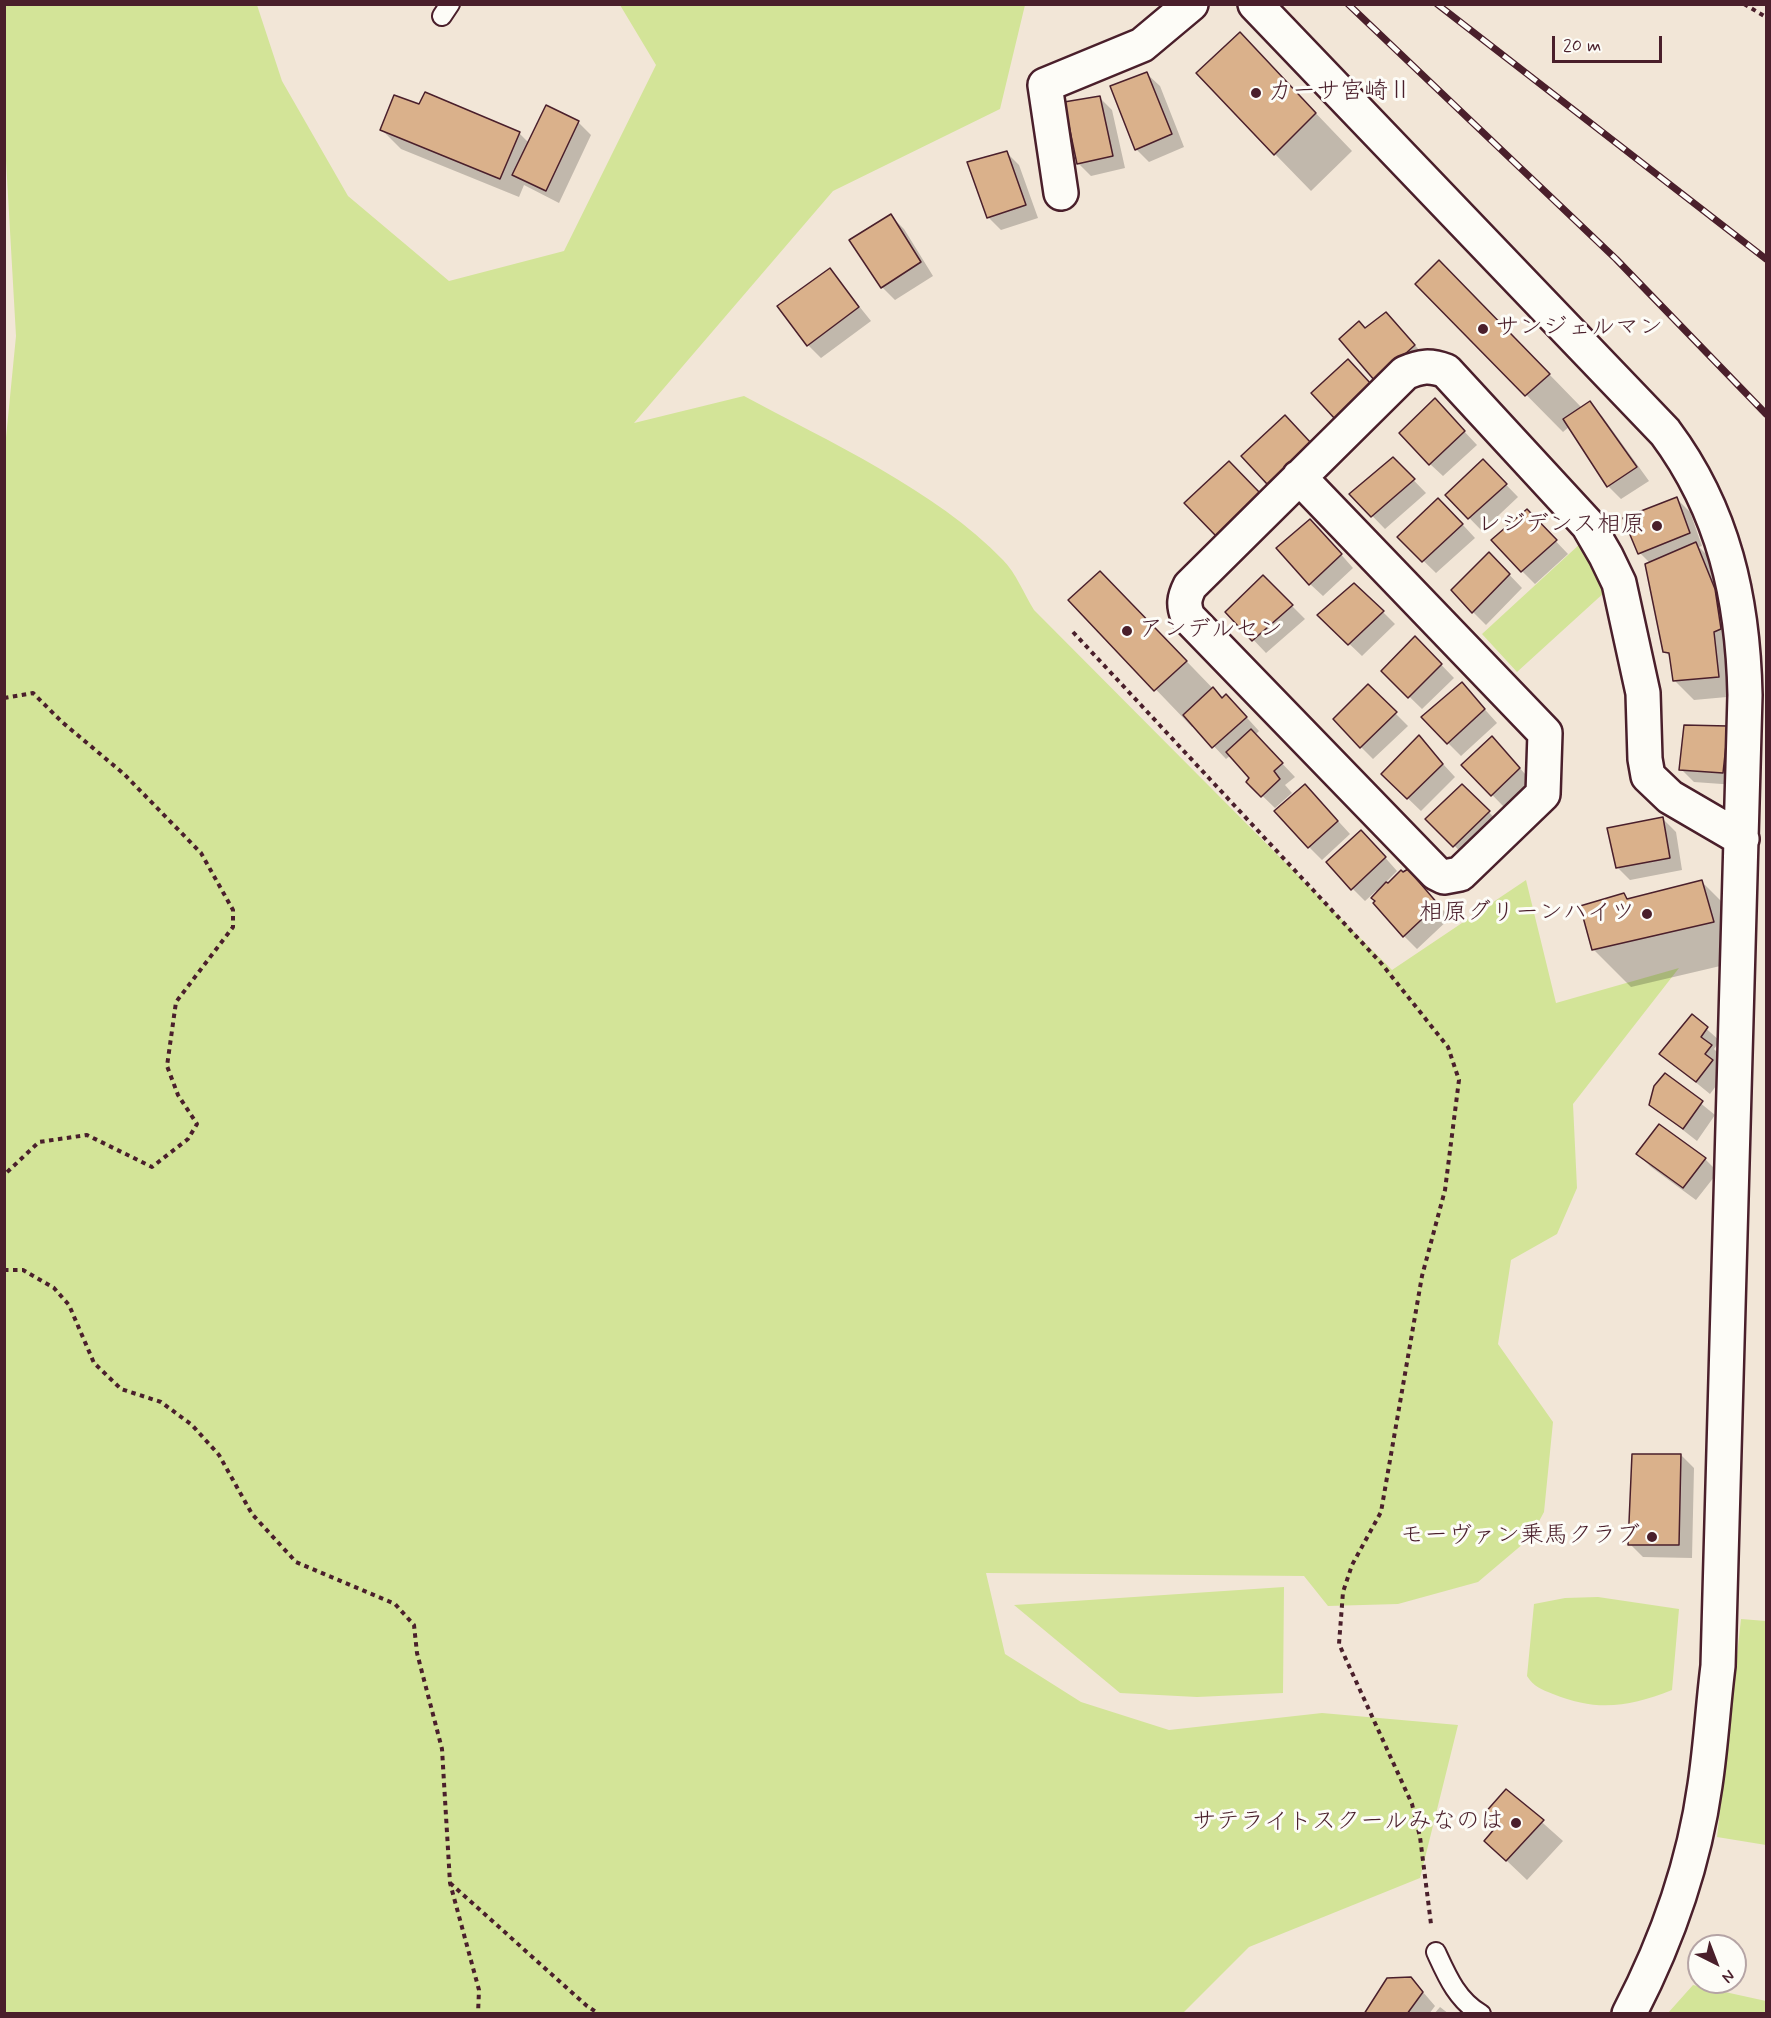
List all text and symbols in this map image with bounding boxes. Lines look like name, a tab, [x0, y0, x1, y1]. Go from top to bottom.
scale bar	[1555, 24, 1664, 62]
text: 20 m	[1563, 34, 1601, 58]
place label: カーサ宮崎Ⅱ	[1268, 79, 1412, 107]
marker: カーサ宮崎Ⅱ	[1249, 86, 1263, 100]
place label: サンジェルマン	[1495, 315, 1663, 343]
marker: サンジェルマン	[1476, 322, 1490, 336]
place label: レジデンス相原	[1477, 512, 1645, 540]
marker: レジデンス相原	[1650, 519, 1664, 533]
place label: アンデルセン	[1139, 617, 1283, 645]
marker: アンデルセン	[1120, 624, 1134, 638]
place label: 相原グリーンハイツ	[1419, 900, 1635, 928]
marker: 相原グリーンハイツ	[1640, 907, 1654, 921]
place label: モーヴァン乗馬クラブ	[1400, 1523, 1640, 1551]
marker: モーヴァン乗馬クラブ	[1645, 1530, 1659, 1544]
place label: サテライトスクールみなのは	[1192, 1809, 1504, 1837]
marker: サテライトスクールみなのは	[1509, 1816, 1523, 1830]
north arrow	[1687, 1934, 1747, 1994]
text: N	[1717, 1965, 1739, 1988]

